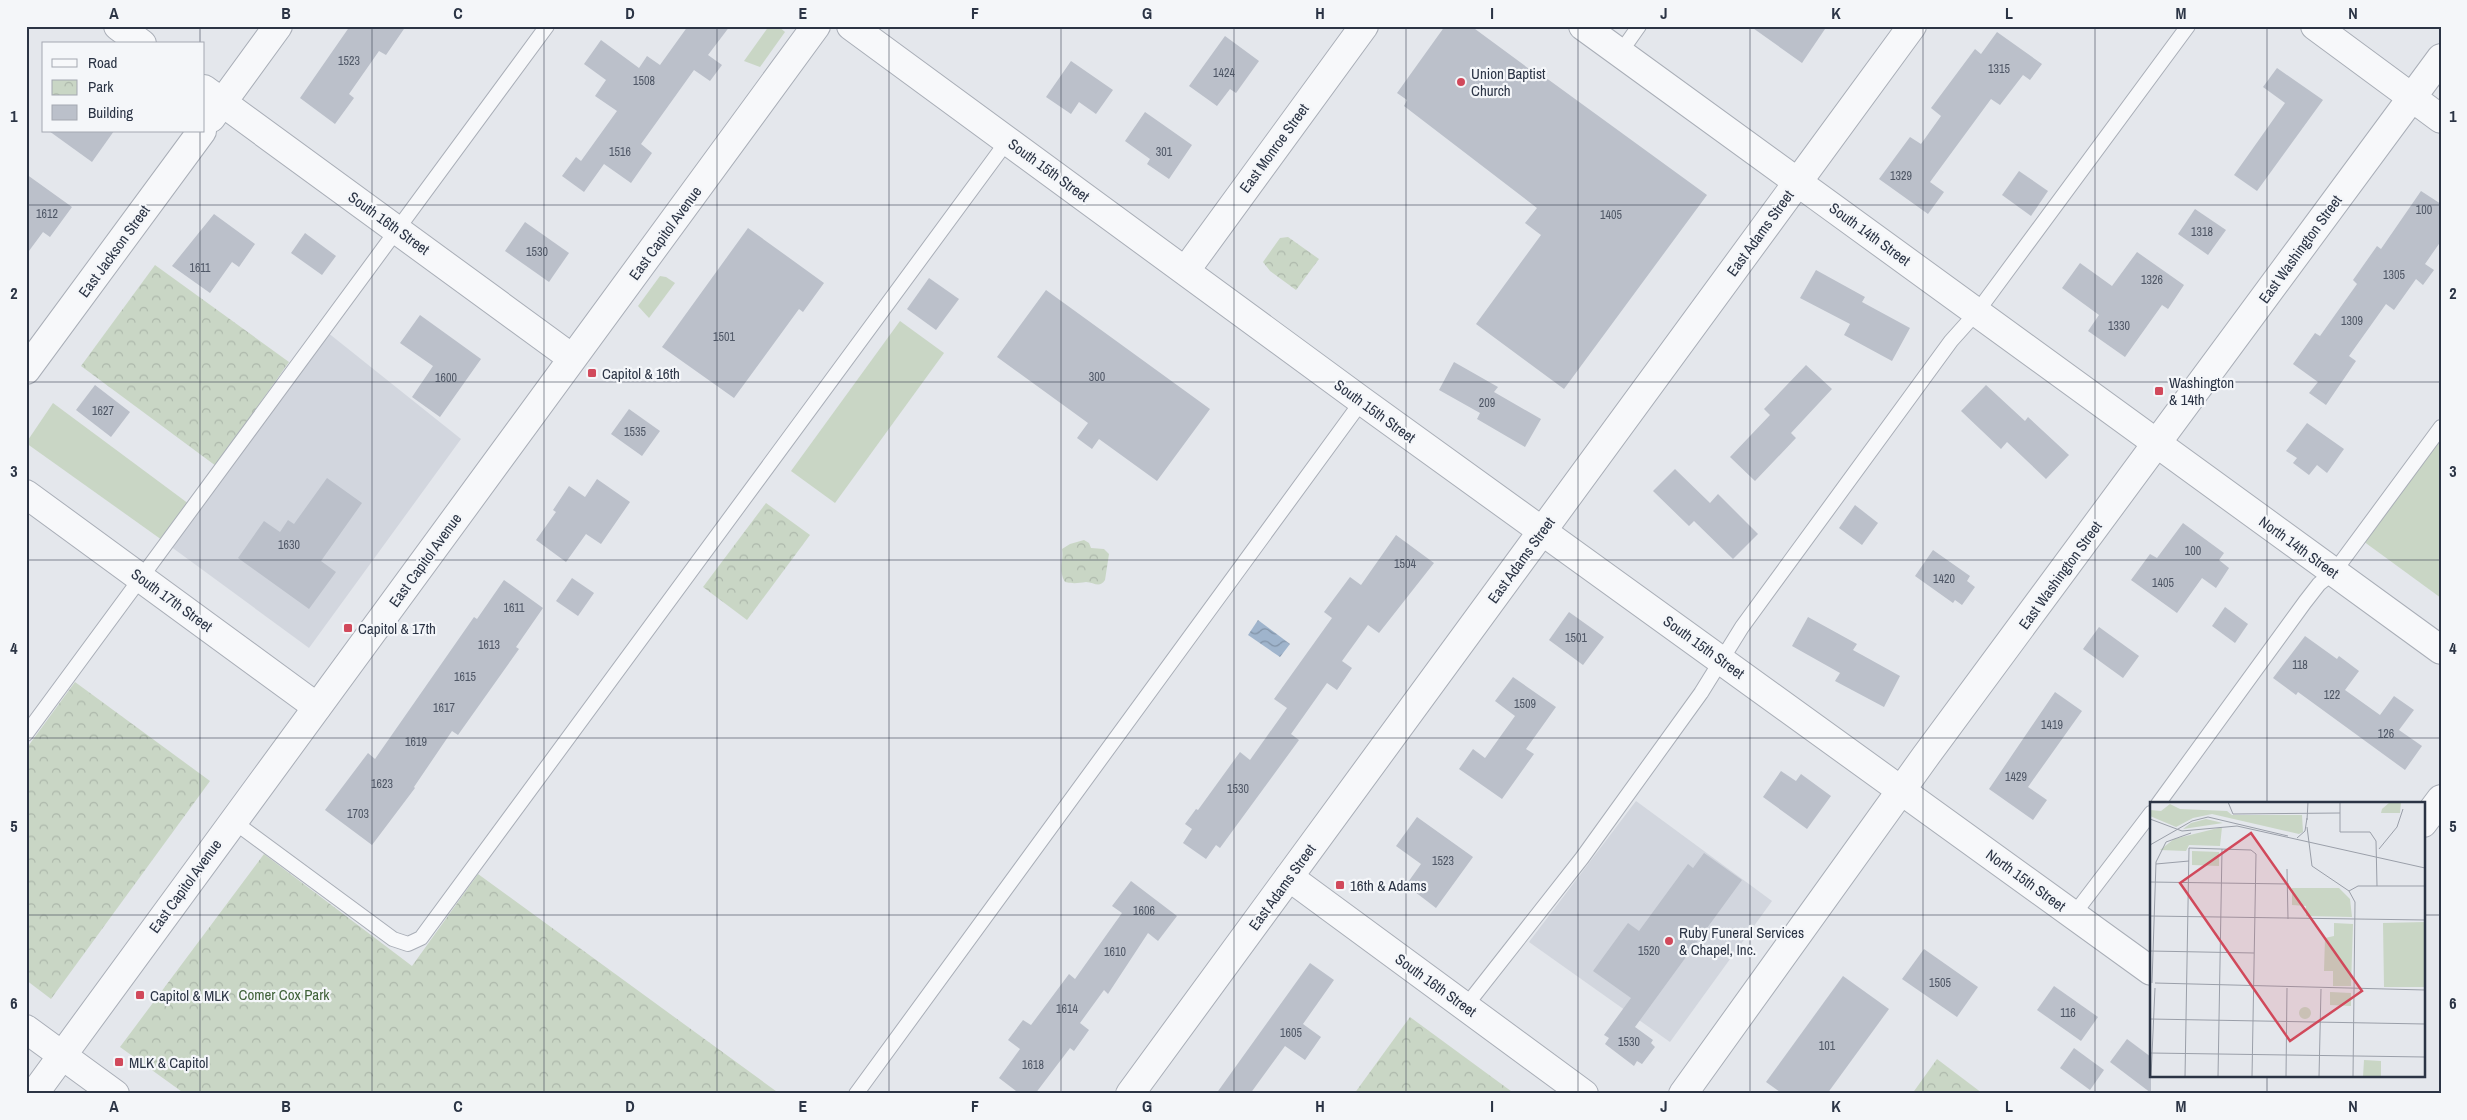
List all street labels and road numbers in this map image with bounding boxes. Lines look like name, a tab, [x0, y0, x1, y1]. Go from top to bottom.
street label: East Monroe Street	[1234, 98, 1314, 197]
street label: South 15th Street	[1004, 133, 1094, 207]
street label: East Capitol Avenue	[624, 182, 706, 284]
street label: East Adams Street	[1722, 185, 1799, 280]
street label: South 16th Street	[344, 186, 434, 260]
street label: East Washington Street	[2253, 190, 2347, 308]
street label: South 14th Street	[1825, 197, 1915, 271]
street label: East Jackson Street	[73, 200, 155, 301]
street label: South 15th Street	[1330, 374, 1420, 448]
street label: East Capitol Avenue	[384, 509, 466, 611]
street label: North 14th Street	[2255, 511, 2344, 583]
street label: East Adams Street	[1483, 512, 1560, 607]
street label: East Washington Street	[2013, 516, 2107, 634]
street label: South 17th Street	[127, 563, 217, 637]
street label: South 15th Street	[1659, 610, 1749, 684]
street label: East Capitol Avenue	[144, 835, 226, 937]
street label: East Adams Street	[1244, 839, 1321, 934]
street label: North 15th Street	[1982, 844, 2071, 916]
street label: South 16th Street	[1391, 948, 1481, 1022]

